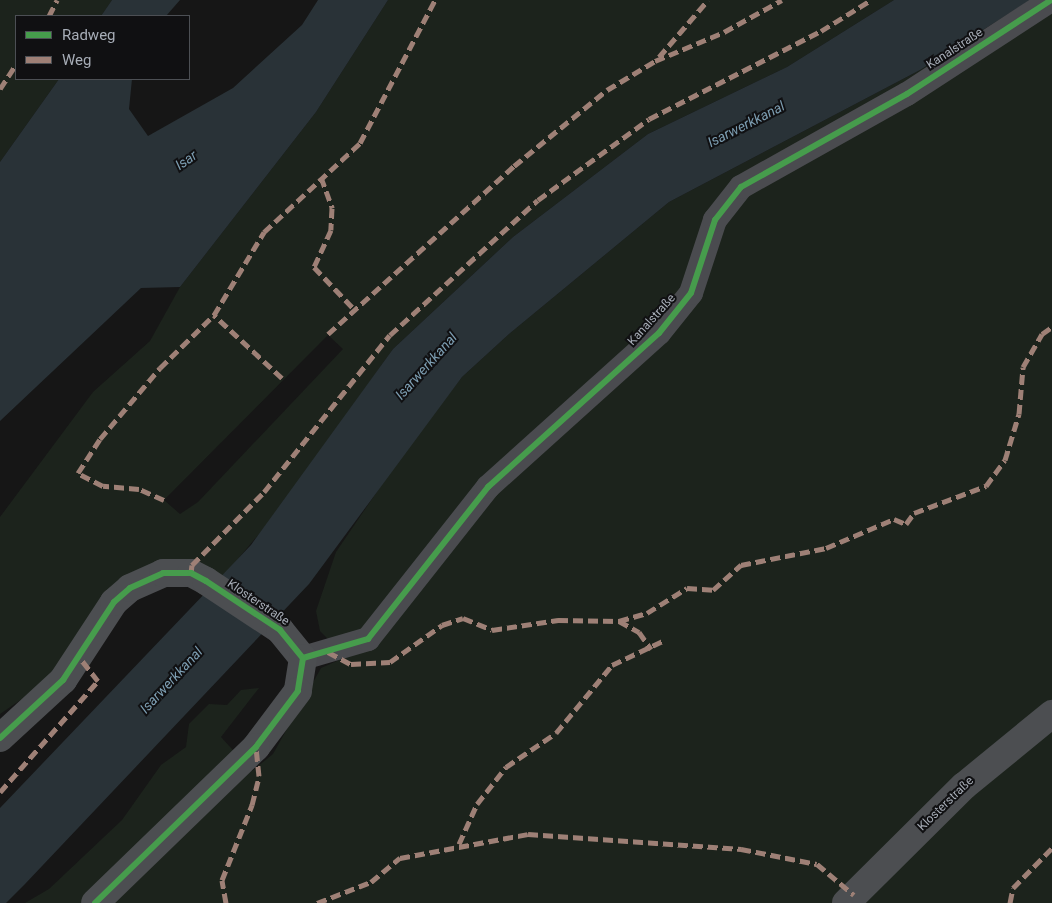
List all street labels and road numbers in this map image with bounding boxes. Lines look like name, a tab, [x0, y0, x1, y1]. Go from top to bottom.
street label: Kanalstraße	[924, 26, 986, 72]
street label: Kanalstraße	[625, 291, 679, 349]
street label: Klosterstraße	[224, 577, 292, 629]
street label: Klosterstraße	[915, 774, 977, 834]

